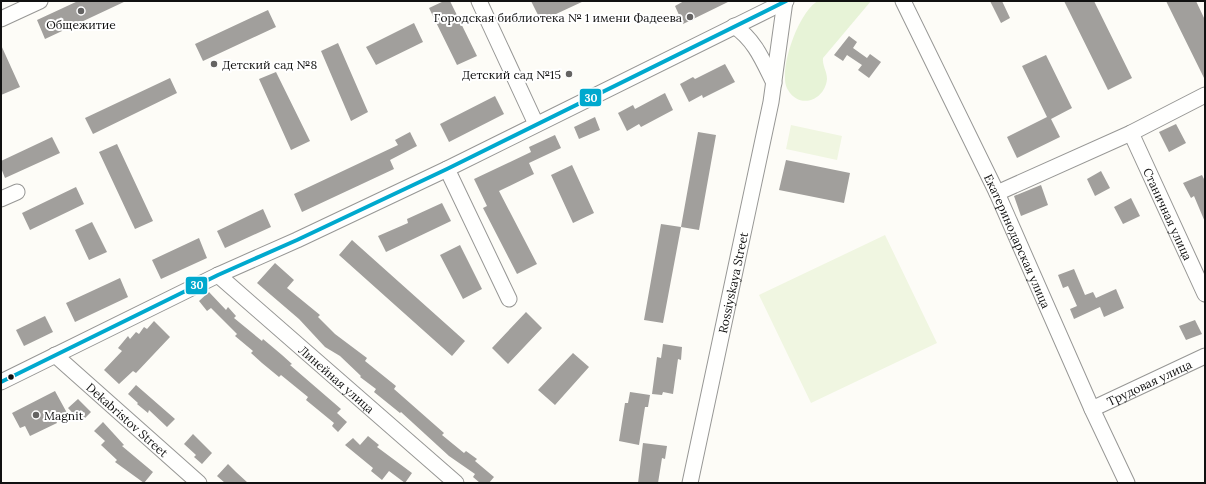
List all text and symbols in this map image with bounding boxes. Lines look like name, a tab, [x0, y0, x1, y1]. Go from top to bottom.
marker: Общежитие	[76, 6, 86, 16]
place label: Городская библиотека № 1 имени Фадеева	[434, 10, 682, 25]
marker: Городская библиотека № 1 имени Фадеева	[685, 12, 695, 22]
place label: Общежитие	[46, 17, 116, 32]
place label: Детский сад №8	[222, 57, 317, 72]
marker: Детский сад №8	[209, 59, 219, 69]
place label: Детский сад №15	[462, 67, 561, 82]
marker: Детский сад №15	[564, 69, 574, 79]
line badge: 30	[579, 88, 602, 107]
text: 30	[584, 91, 598, 105]
street label: Станичная улица	[1140, 165, 1196, 263]
street label: Екатеринодарская улица	[981, 171, 1054, 310]
street label: Rossiyskaya Street	[715, 230, 751, 334]
line badge: 30	[185, 276, 208, 295]
text: 30	[190, 278, 204, 292]
street label: Линейная улица	[296, 342, 378, 416]
street label: Трудовая улица	[1104, 356, 1194, 409]
unlabelled marker	[6, 372, 16, 382]
street label: Dekabristov Street	[84, 379, 172, 460]
place label: Magnit	[44, 408, 84, 423]
marker: Magnit	[31, 410, 41, 420]

